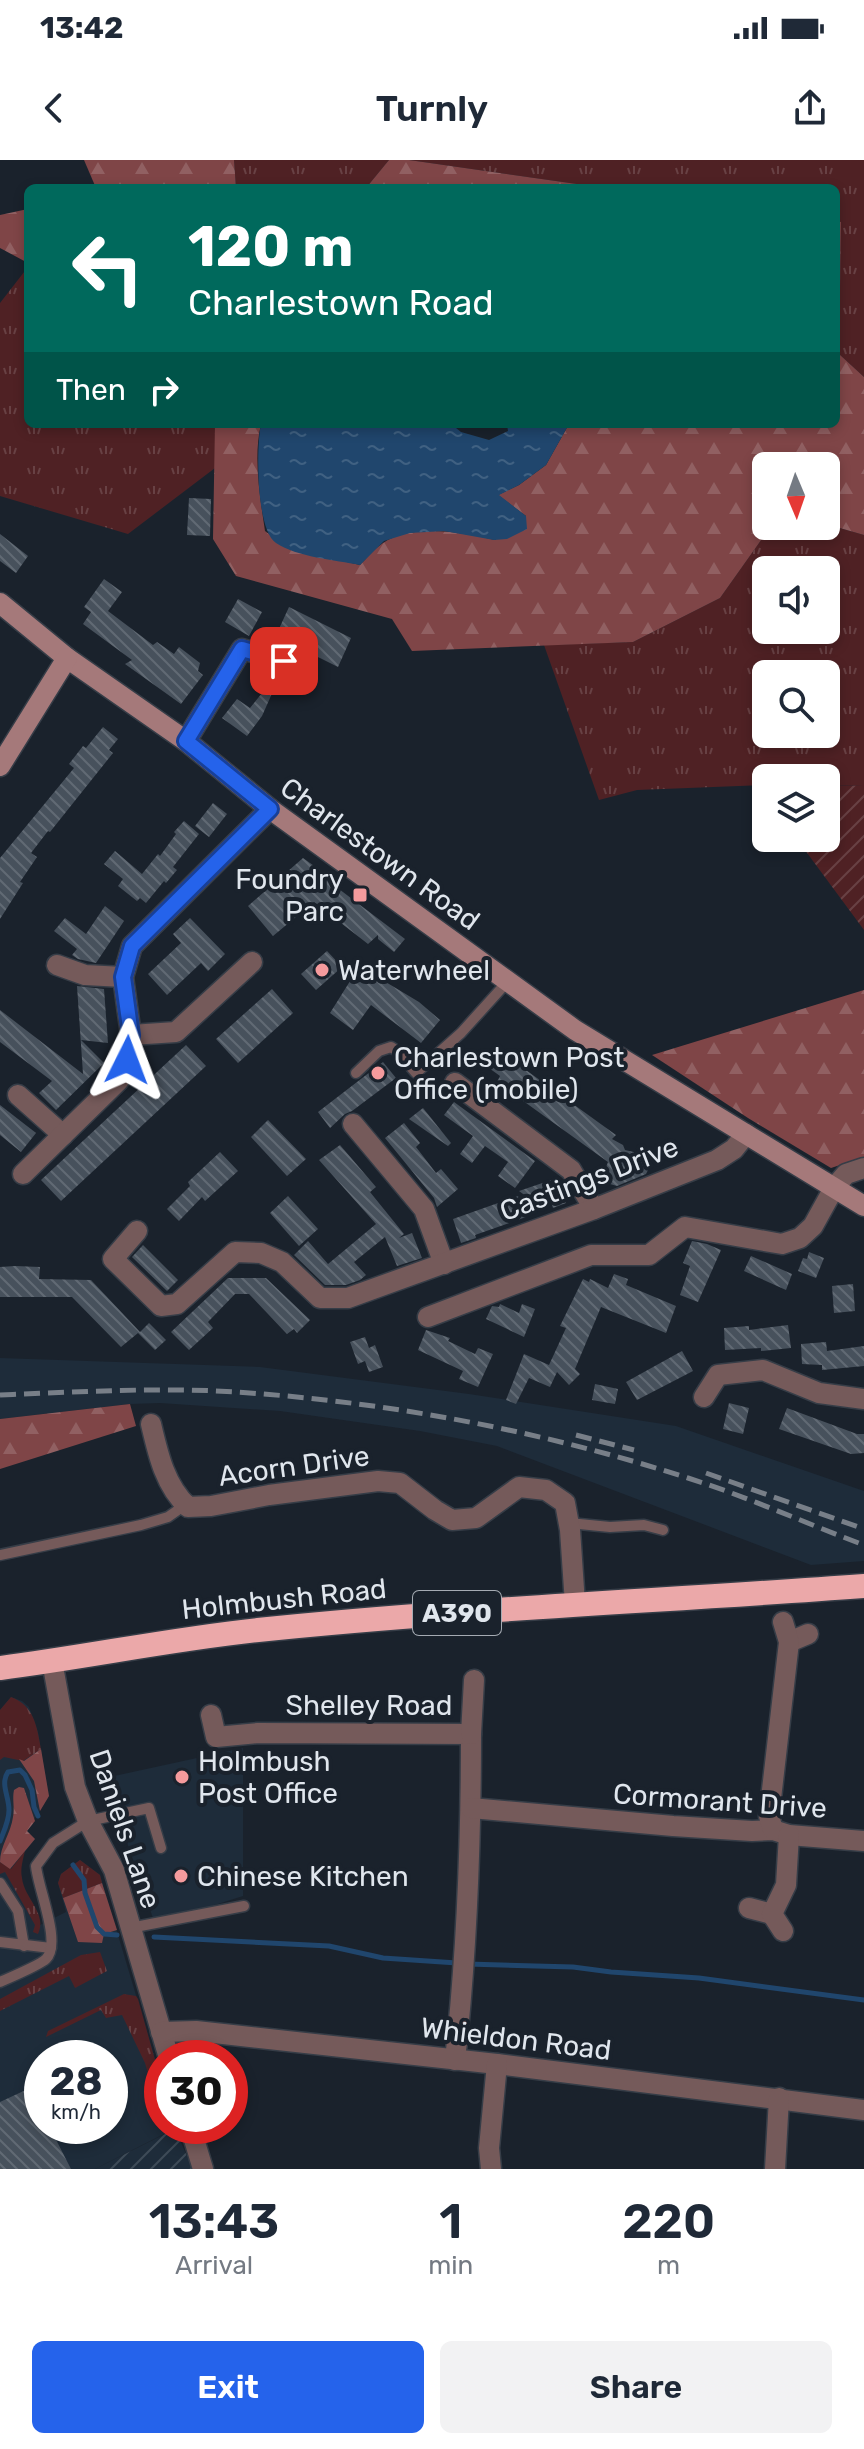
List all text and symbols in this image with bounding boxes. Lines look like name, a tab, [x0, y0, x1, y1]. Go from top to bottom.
text: 13:42	[40, 10, 123, 46]
icon: back	[32, 86, 76, 130]
icon: share	[788, 86, 832, 130]
text: Turnly	[376, 87, 488, 130]
text: 120 m	[188, 214, 354, 280]
icon: left	[56, 216, 160, 320]
text: Charlestown Road	[188, 281, 494, 324]
icon: right	[142, 368, 186, 412]
text: Then	[56, 372, 126, 408]
north arrow	[752, 452, 840, 540]
map controls	[752, 452, 840, 852]
button: sound	[752, 556, 840, 644]
pin	[250, 627, 318, 695]
icon: arrive	[262, 639, 306, 683]
button: search	[752, 660, 840, 748]
button: layers	[752, 764, 840, 852]
street label: Charlestown Road	[274, 771, 486, 937]
place label: Foundry Parc	[235, 863, 344, 928]
marker: Foundry Parc	[351, 886, 369, 904]
place label: Waterwheel	[338, 954, 490, 987]
marker: Waterwheel	[313, 961, 331, 979]
position arrow	[85, 1018, 169, 1102]
place label: Charlestown Post Office (mobile)	[394, 1041, 625, 1106]
marker: Charlestown Post Office (mobile)	[369, 1064, 387, 1082]
street label: Castings Drive	[495, 1130, 683, 1228]
street label: Acorn Drive	[216, 1439, 372, 1493]
street label: Holmbush Road	[180, 1572, 388, 1626]
road number: A390	[413, 1591, 501, 1635]
street label: Shelley Road	[286, 1689, 452, 1722]
street label: Daniels Lane	[82, 1745, 168, 1913]
place label: Holmbush Post Office	[198, 1745, 338, 1810]
marker: Holmbush Post Office	[173, 1768, 191, 1786]
street label: Cormorant Drive	[612, 1777, 828, 1825]
place label: Chinese Kitchen	[197, 1860, 409, 1893]
marker: Chinese Kitchen	[172, 1867, 190, 1885]
street label: Whieldon Road	[419, 2011, 613, 2067]
speed limit sign: 30	[144, 2040, 248, 2144]
text: 28	[49, 2058, 103, 2105]
text: km/h	[51, 2100, 101, 2124]
text: 13:43	[149, 2193, 279, 2250]
text: 1	[439, 2193, 462, 2250]
text: 220	[622, 2193, 715, 2250]
text: Arrival	[175, 2250, 253, 2281]
text: min	[428, 2250, 473, 2281]
text: m	[657, 2250, 680, 2281]
button: Exit	[32, 2341, 424, 2433]
button: Share	[440, 2341, 832, 2433]

